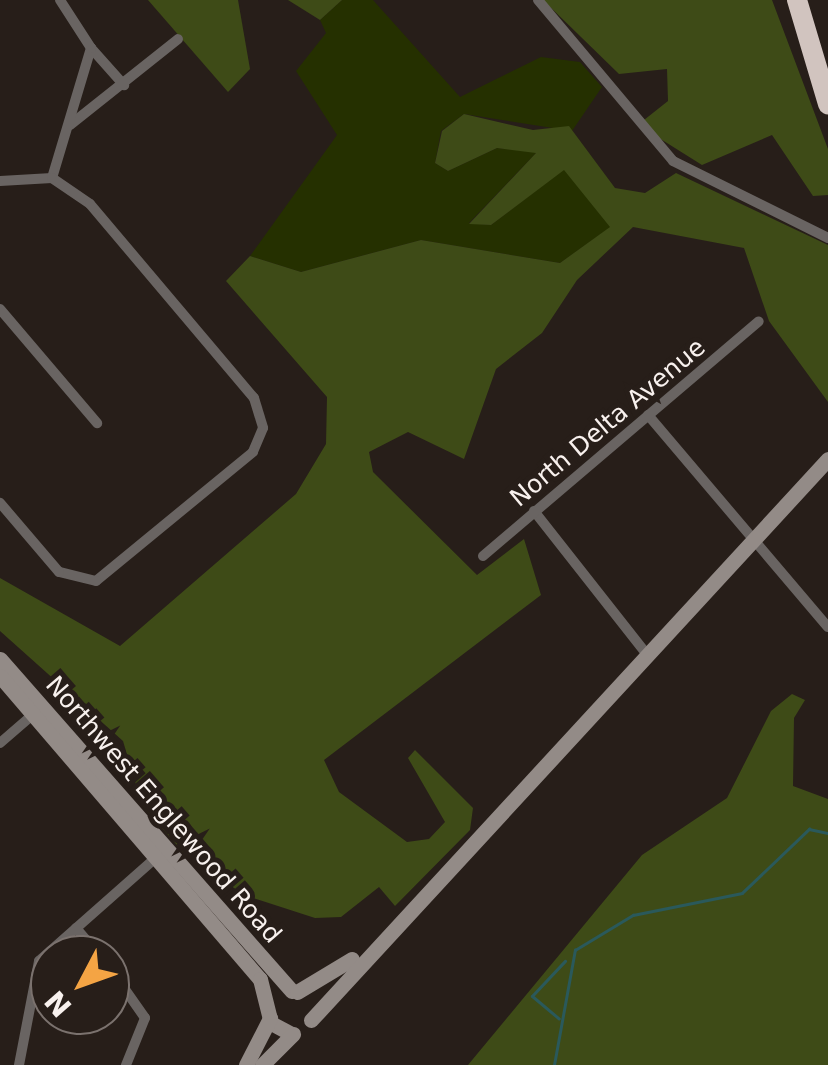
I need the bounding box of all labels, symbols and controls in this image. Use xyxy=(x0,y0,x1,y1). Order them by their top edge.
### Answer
street label: North Delta Avenue xyxy=(504,333,712,513)
street label: Northwest Englewood Road xyxy=(39,670,287,950)
north arrow xyxy=(30,935,130,1035)
text: N xyxy=(38,984,79,1023)

